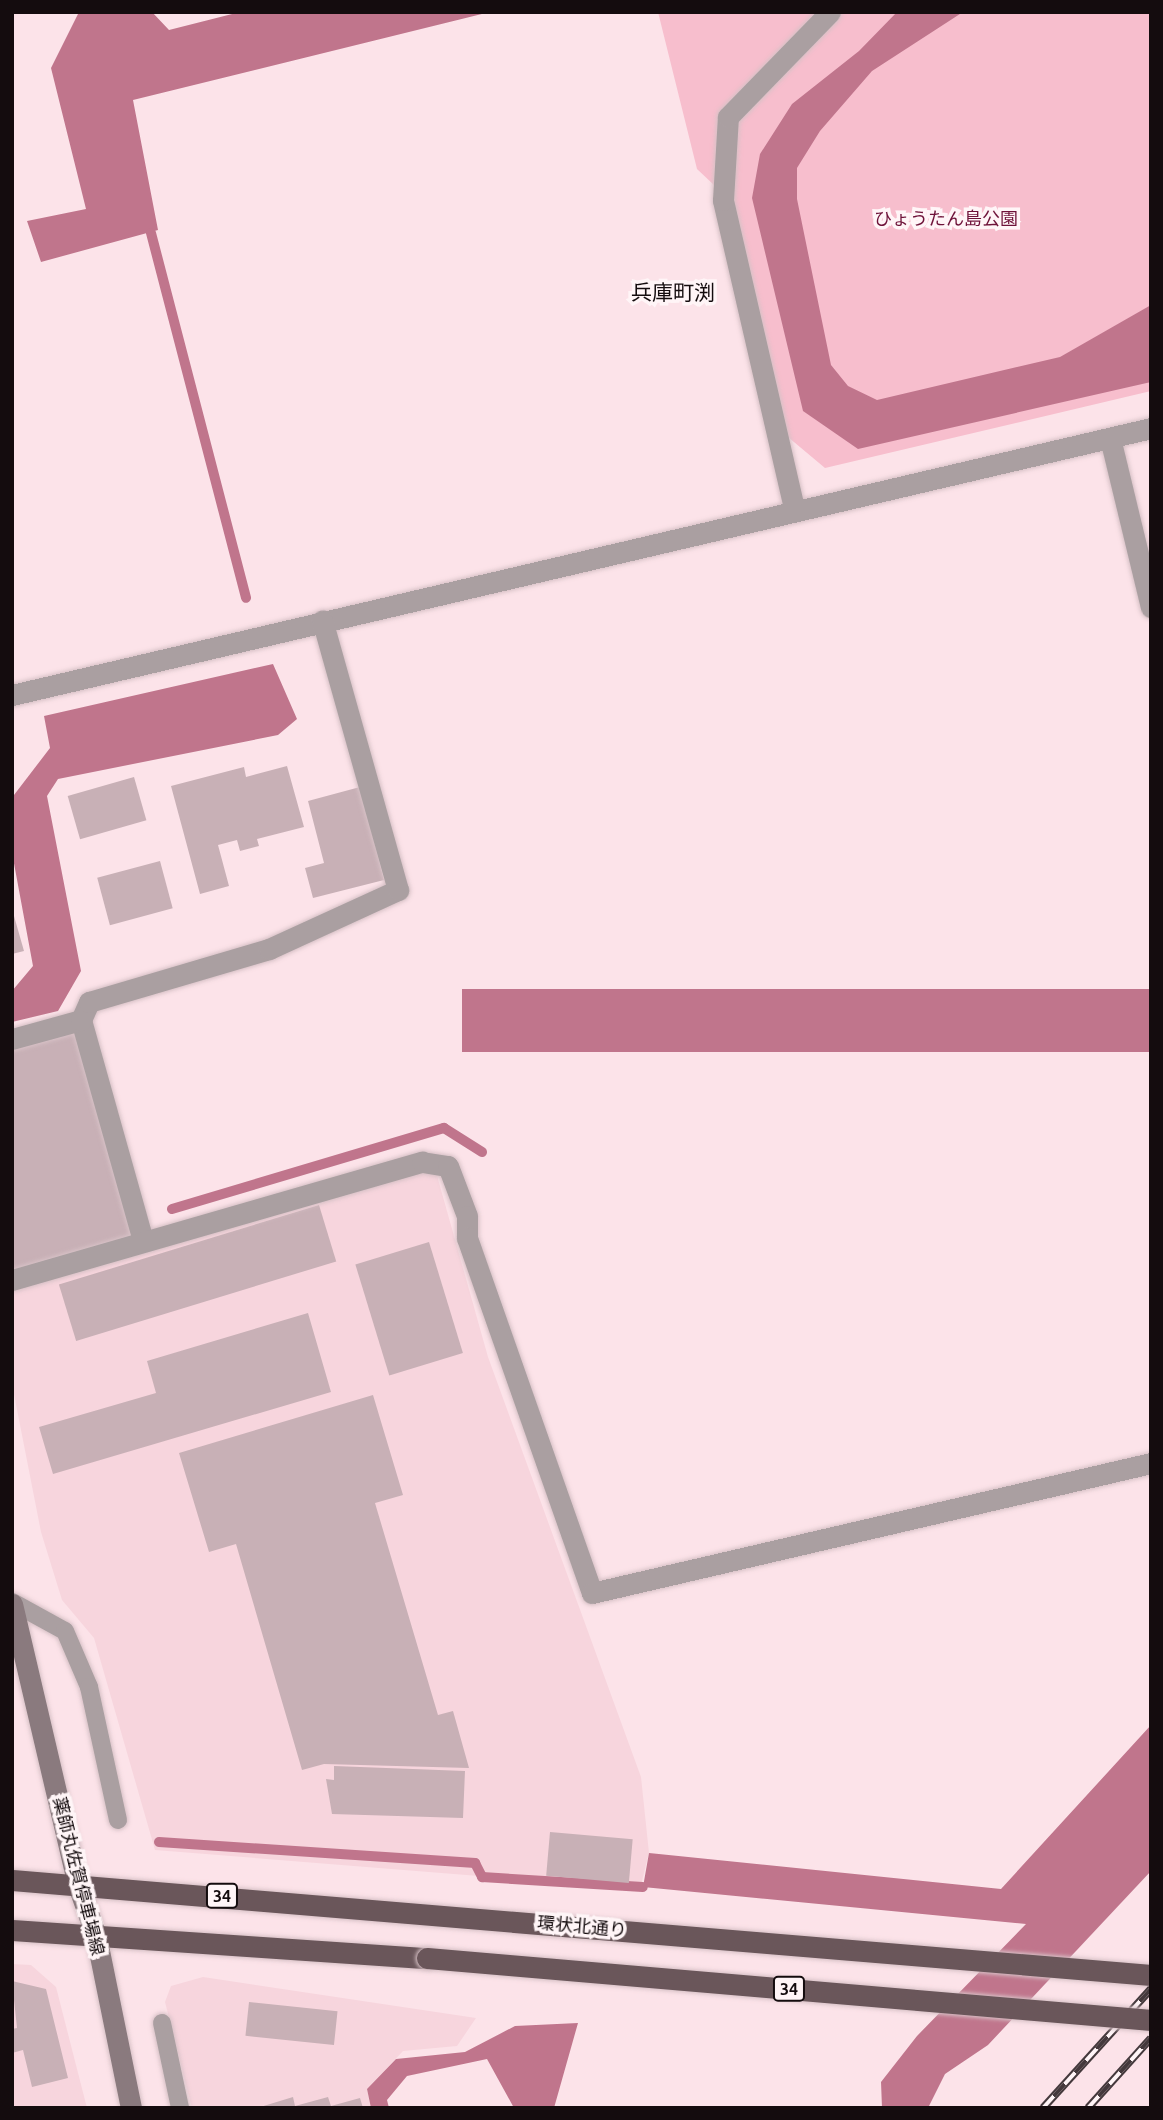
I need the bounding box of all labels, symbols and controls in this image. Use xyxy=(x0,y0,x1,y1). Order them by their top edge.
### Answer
park label: ひょうたん島公園 xyxy=(874,207,1018,229)
district label: 兵庫町渕 xyxy=(631,279,715,305)
street label: 薬師丸佐賀停車場線 xyxy=(49,1795,109,1957)
road number: 34 xyxy=(204,1884,240,1908)
street label: 環状北通り xyxy=(536,1911,628,1941)
road number: 34 xyxy=(772,1977,806,2002)

